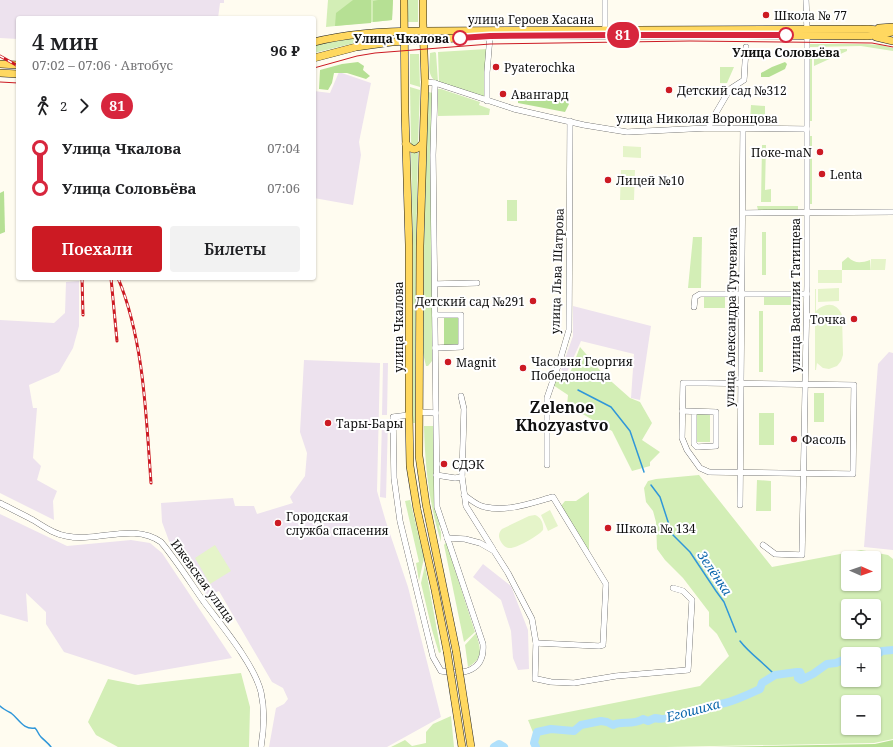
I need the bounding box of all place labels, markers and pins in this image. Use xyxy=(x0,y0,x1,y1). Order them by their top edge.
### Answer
place label: Школа № 77 xyxy=(774,7,847,24)
marker: Школа № 77 xyxy=(761,10,771,20)
marker: Улица Соловьёва xyxy=(778,27,794,43)
place label: Улица Чкалова xyxy=(354,30,449,47)
marker: Улица Чкалова xyxy=(452,30,468,46)
place label: Улица Соловьёва xyxy=(732,44,840,61)
place label: Pyaterochka xyxy=(504,59,576,76)
marker: Pyaterochka xyxy=(491,62,501,72)
place label: Детский сад №312 xyxy=(677,82,787,99)
marker: Детский сад №312 xyxy=(664,85,674,95)
place label: Авангард xyxy=(511,86,569,103)
marker: Авангард xyxy=(498,89,508,99)
place label: Поке-maN xyxy=(751,144,812,161)
marker: Поке-maN xyxy=(815,147,825,157)
place label: Lenta xyxy=(830,166,863,183)
marker: Lenta xyxy=(817,169,827,179)
place label: Лицей №10 xyxy=(616,172,684,189)
marker: Лицей №10 xyxy=(603,175,613,185)
place label: Детский сад №291 xyxy=(415,293,525,310)
marker: Детский сад №291 xyxy=(528,296,538,306)
place label: Точка xyxy=(810,311,846,328)
marker: Точка xyxy=(849,314,859,324)
place label: Часовня Георгия Победоносца xyxy=(531,353,633,384)
place label: Magnit xyxy=(456,354,496,371)
marker: Magnit xyxy=(443,357,453,367)
marker: Часовня Георгия Победоносца xyxy=(518,363,528,373)
place label: Тары-Бары xyxy=(336,415,404,432)
marker: Тары-Бары xyxy=(323,418,333,428)
place label: Фасоль xyxy=(802,431,846,448)
marker: Фасоль xyxy=(789,434,799,444)
place label: СДЭК xyxy=(452,456,485,473)
marker: СДЭК xyxy=(439,459,449,469)
place label: Городская служба спасения xyxy=(286,508,389,539)
marker: Городская служба спасения xyxy=(273,518,283,528)
place label: Школа № 134 xyxy=(616,520,696,537)
marker: Школа № 134 xyxy=(603,523,613,533)

